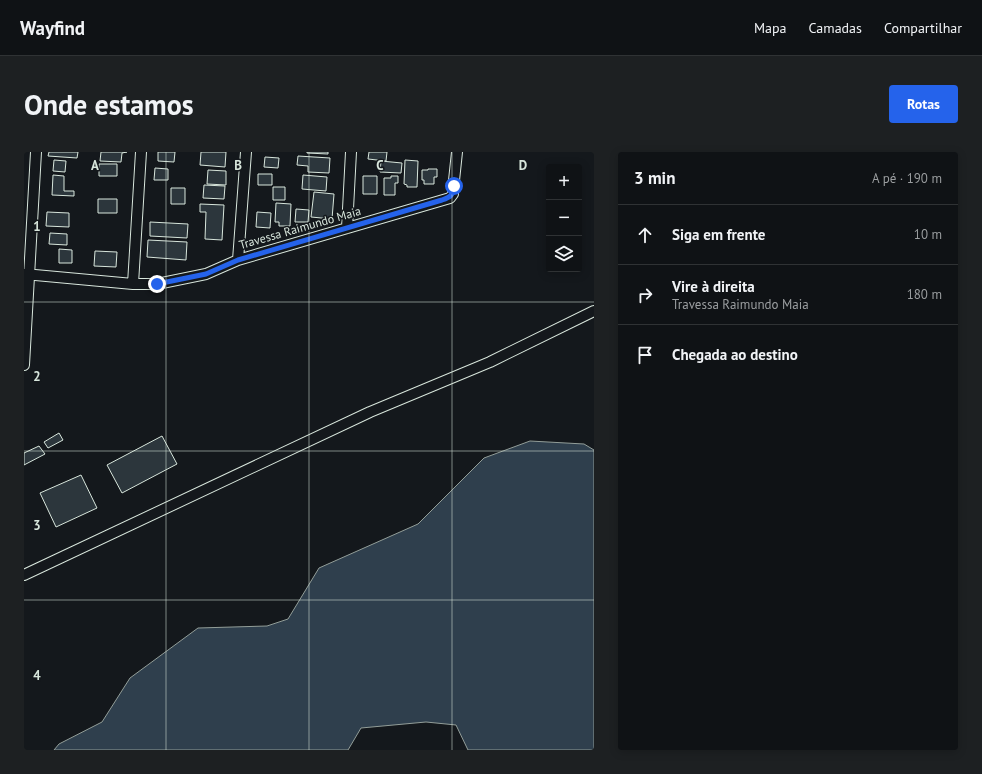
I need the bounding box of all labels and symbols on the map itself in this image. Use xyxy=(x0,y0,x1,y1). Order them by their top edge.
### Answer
text: A xyxy=(91,157,99,174)
text: B xyxy=(234,157,242,174)
text: C xyxy=(376,157,384,174)
text: D xyxy=(519,157,527,174)
route start xyxy=(445,177,463,195)
street label: Travessa Raimundo Maia xyxy=(237,203,363,252)
text: 1 xyxy=(33,218,41,235)
route end xyxy=(148,275,166,293)
text: 2 xyxy=(33,368,41,385)
text: 3 xyxy=(33,517,41,534)
text: 4 xyxy=(33,667,41,684)

